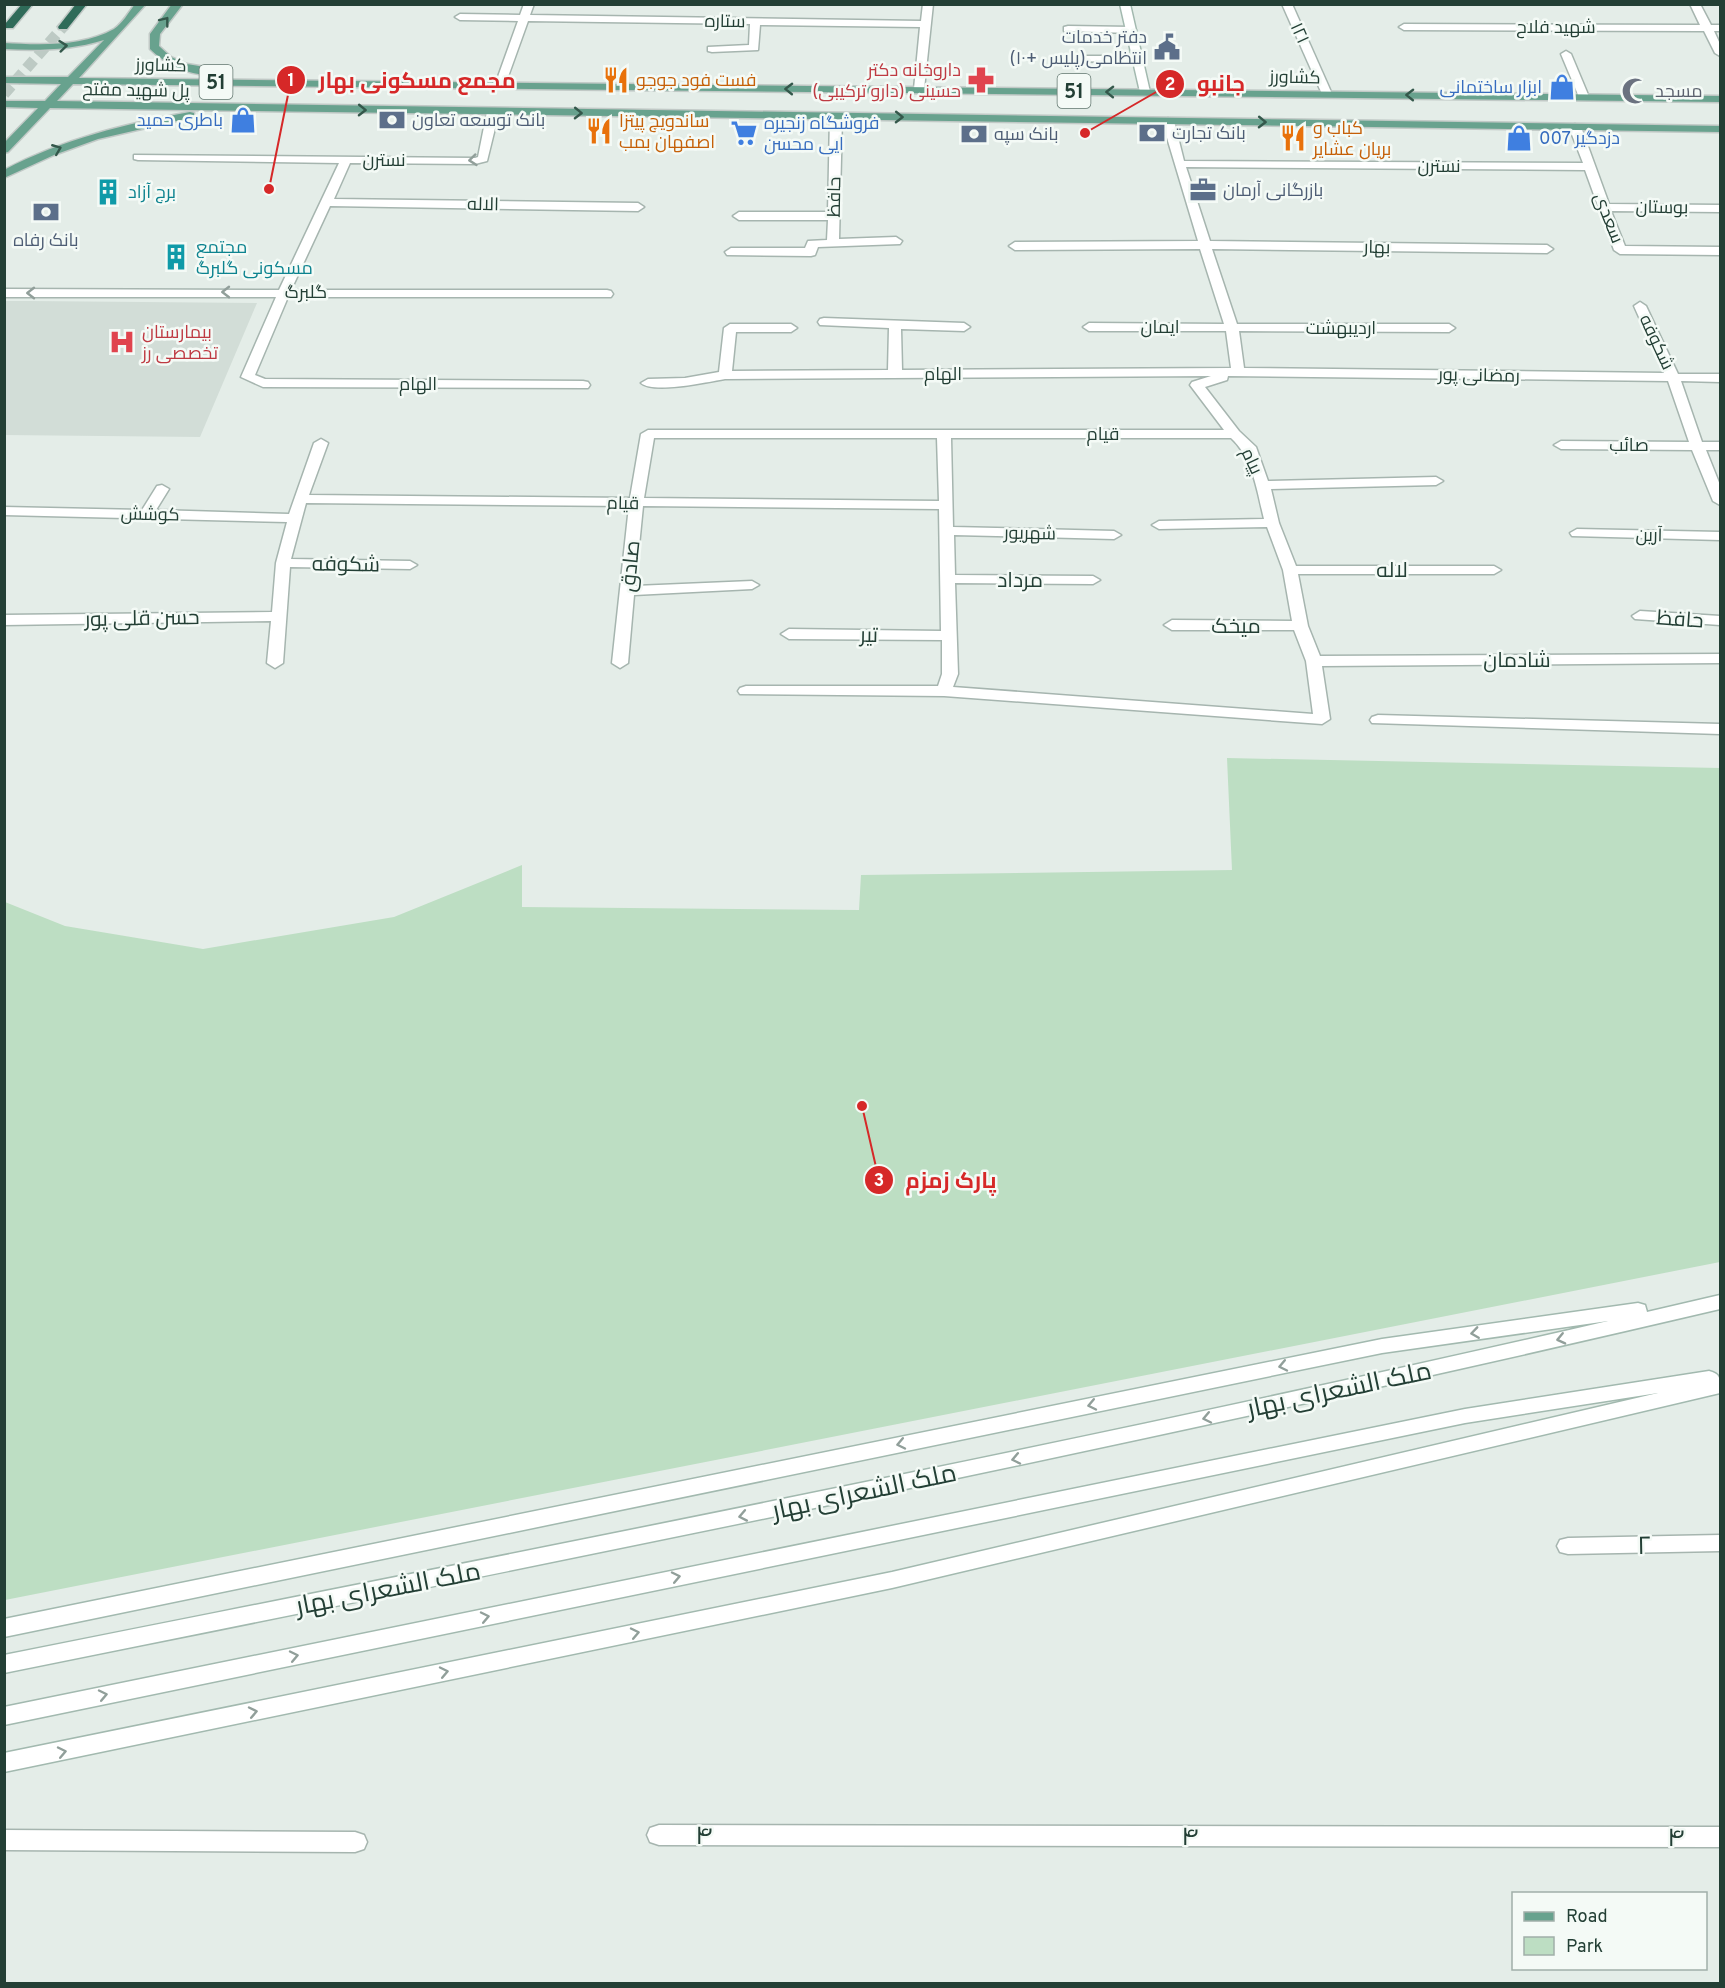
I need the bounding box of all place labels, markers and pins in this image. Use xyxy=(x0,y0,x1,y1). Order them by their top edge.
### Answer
place label: دفتر خدمات انتظامی(پلیس +۱۰) xyxy=(1009,27,1147,71)
public building icon: دفتر خدمات انتظامی(پلیس +۱۰) xyxy=(1152,32,1182,62)
callout: مجمع مسکونی بهار xyxy=(276,60,527,100)
place label: داروخانه دکتر حسینی (دارو ترکیبی) xyxy=(812,60,961,104)
callout: جانبو xyxy=(1155,64,1257,104)
restaurant icon: فست فود جوجو xyxy=(601,65,631,95)
pharmacy icon: داروخانه دکتر حسینی (دارو ترکیبی) xyxy=(966,65,996,95)
place label: فست فود جوجو xyxy=(636,70,756,93)
shop icon: ابزار ساختمانی xyxy=(1547,72,1577,102)
mosque icon: مسجد xyxy=(1620,76,1650,106)
place label: ابزار ساختمانی xyxy=(1439,77,1542,100)
place label: مسجد xyxy=(1655,81,1703,104)
shop icon: باطری حمید xyxy=(228,105,258,135)
bank icon: بانک توسعه تعاون xyxy=(377,105,407,135)
place label: باطری حمید xyxy=(137,110,223,133)
place label: بانک توسعه تعاون xyxy=(412,110,545,133)
place label: ساندویچ پیتزا اصفهان بمب xyxy=(619,111,715,155)
place label: فروشگاه زنجیره ایی محسن xyxy=(764,113,879,157)
restaurant icon: ساندویچ پیتزا اصفهان بمب xyxy=(584,116,614,146)
supermarket icon: فروشگاه زنجیره ایی محسن xyxy=(729,118,759,148)
bank icon: بانک تجارت xyxy=(1137,118,1167,148)
place label: کباب و بریان عشایر xyxy=(1312,118,1391,162)
bank icon: بانک سپه xyxy=(959,119,989,149)
place label: بانک تجارت xyxy=(1172,123,1246,146)
restaurant icon: کباب و بریان عشایر xyxy=(1278,123,1308,153)
shop icon: دزدگیر 007 xyxy=(1504,123,1534,153)
place label: بانک سپه xyxy=(994,124,1058,147)
place label: دزدگیر 007 xyxy=(1539,128,1620,151)
office icon: بازرگانی آرمان xyxy=(1188,175,1218,205)
building icon: برج آزاد xyxy=(93,177,123,207)
place label: بازرگانی آرمان xyxy=(1223,180,1323,203)
place label: برج آزاد xyxy=(128,182,176,205)
bank icon: بانک رفاه xyxy=(31,197,61,227)
place label: بانک رفاه xyxy=(13,230,79,253)
place label: مجتمع مسکونی گلبرگ xyxy=(196,237,313,281)
building icon: مجتمع مسکونی گلبرگ xyxy=(161,242,191,272)
place label: بیمارستان تخصصی رز xyxy=(141,322,218,366)
hospital icon: بیمارستان تخصصی رز xyxy=(107,327,137,357)
callout: پارک زمزم xyxy=(864,1160,1009,1200)

